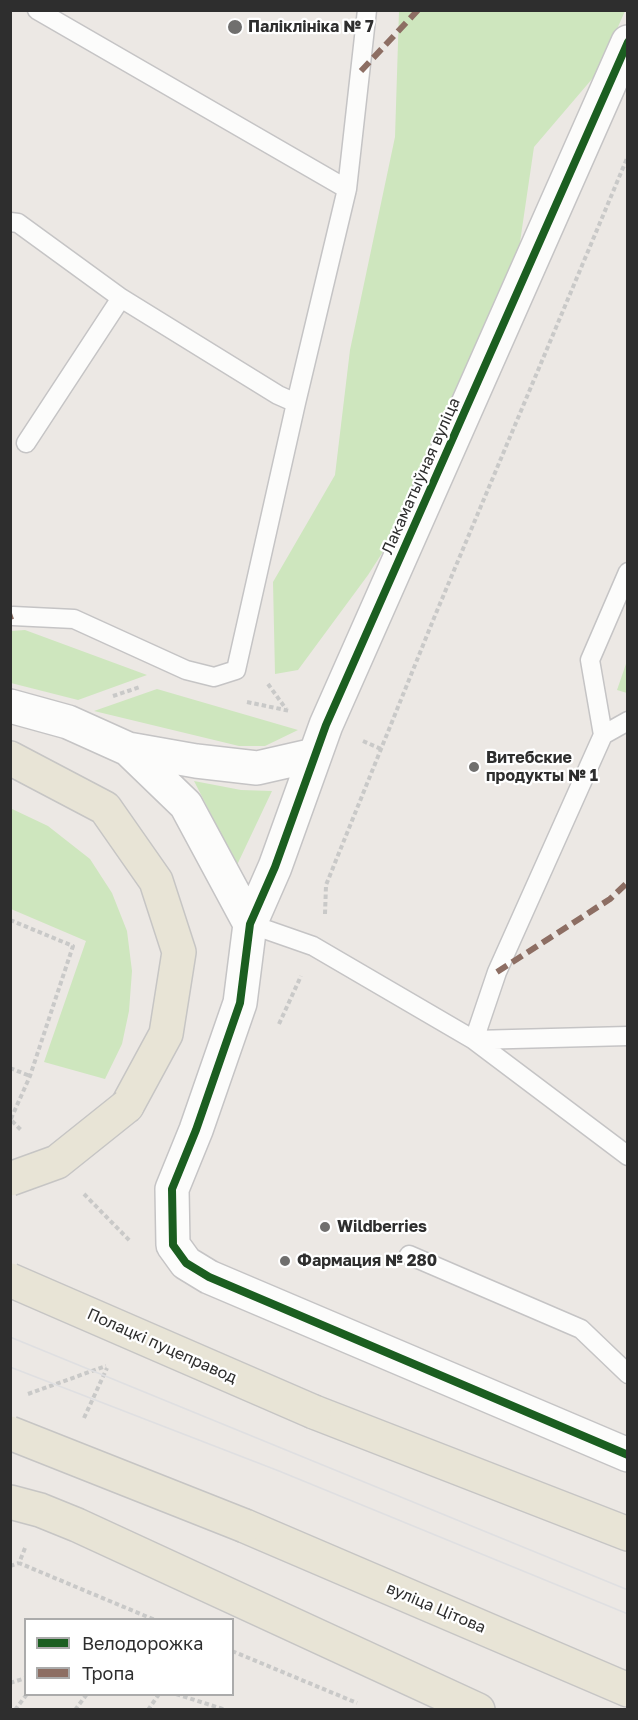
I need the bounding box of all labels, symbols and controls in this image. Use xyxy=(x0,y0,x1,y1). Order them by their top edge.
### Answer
place label: Паліклініка № 7 xyxy=(248,17,374,37)
marker: Паліклініка № 7 xyxy=(226,18,244,36)
street label: Лакаматыўная вуліца xyxy=(378,395,464,557)
place label: Витебские продукты № 1 xyxy=(486,748,598,786)
marker: Витебские продукты № 1 xyxy=(467,760,481,774)
place label: Wildberries xyxy=(337,1217,427,1237)
marker: Wildberries xyxy=(318,1220,332,1234)
place label: Фармация № 280 xyxy=(297,1251,437,1271)
marker: Фармация № 280 xyxy=(278,1254,292,1268)
street label: Полацкі пуцеправод xyxy=(84,1304,240,1388)
street label: вуліца Цітова xyxy=(383,1578,489,1638)
legend xyxy=(24,1618,234,1696)
text: Велодорожка xyxy=(82,1632,203,1654)
text: Тропа xyxy=(82,1662,134,1684)

